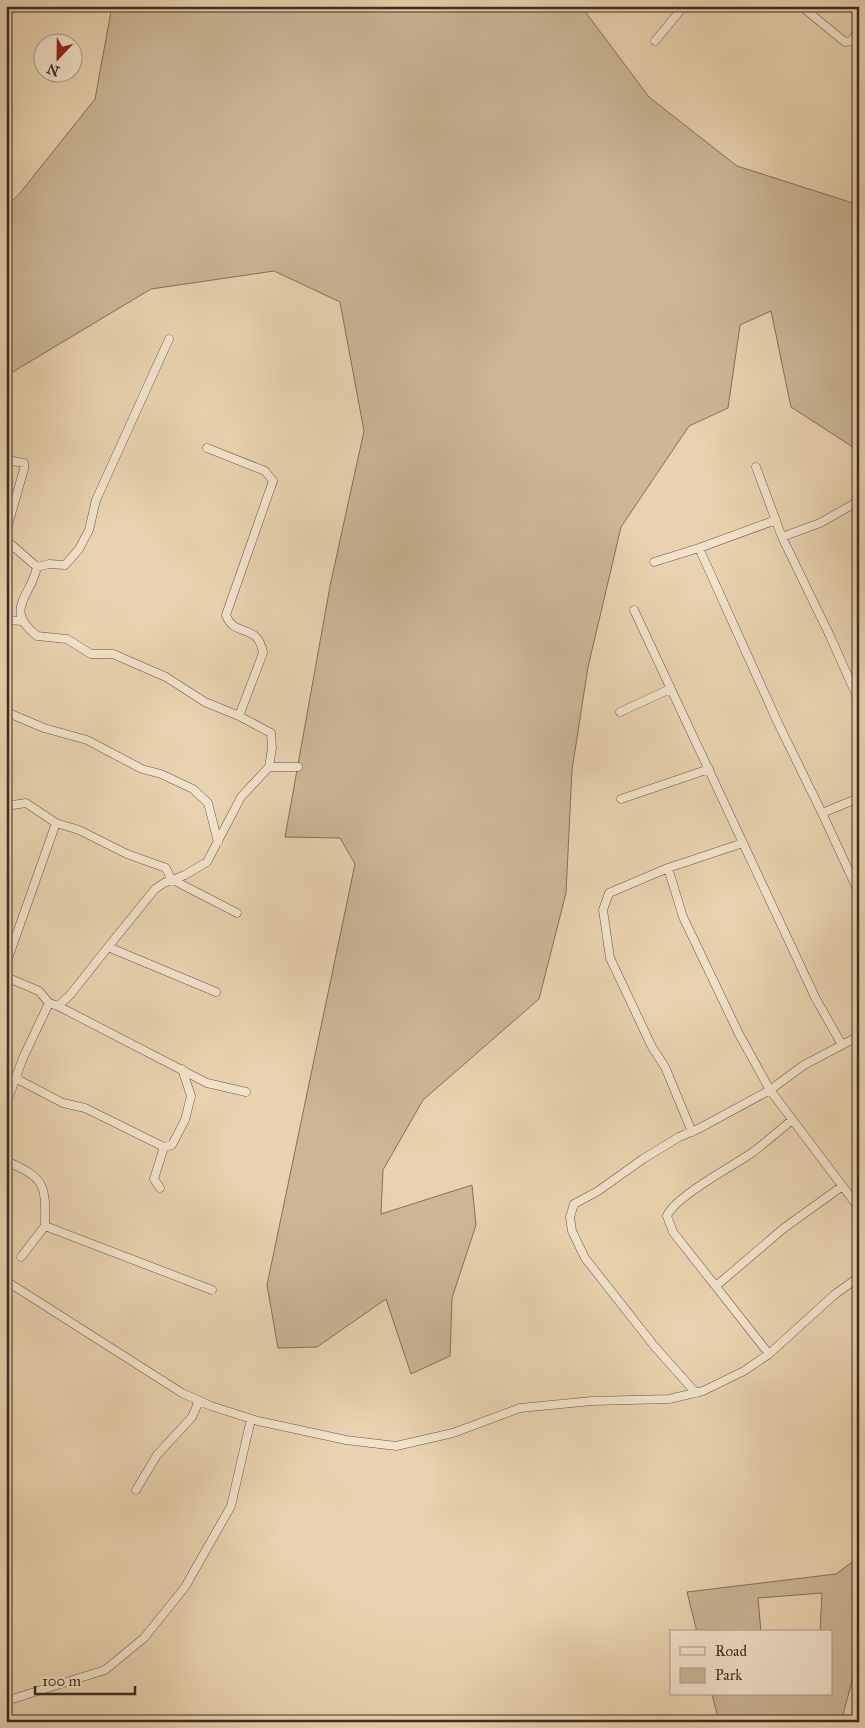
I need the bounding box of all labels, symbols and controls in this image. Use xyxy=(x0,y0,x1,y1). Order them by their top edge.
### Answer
north arrow xyxy=(32,32,82,82)
text: N xyxy=(45,59,62,80)
legend xyxy=(670,1630,832,1696)
text: Road xyxy=(715,1642,747,1660)
scale bar xyxy=(35,1663,135,1695)
text: Park xyxy=(715,1666,742,1684)
text: 100 m xyxy=(42,1672,82,1690)

